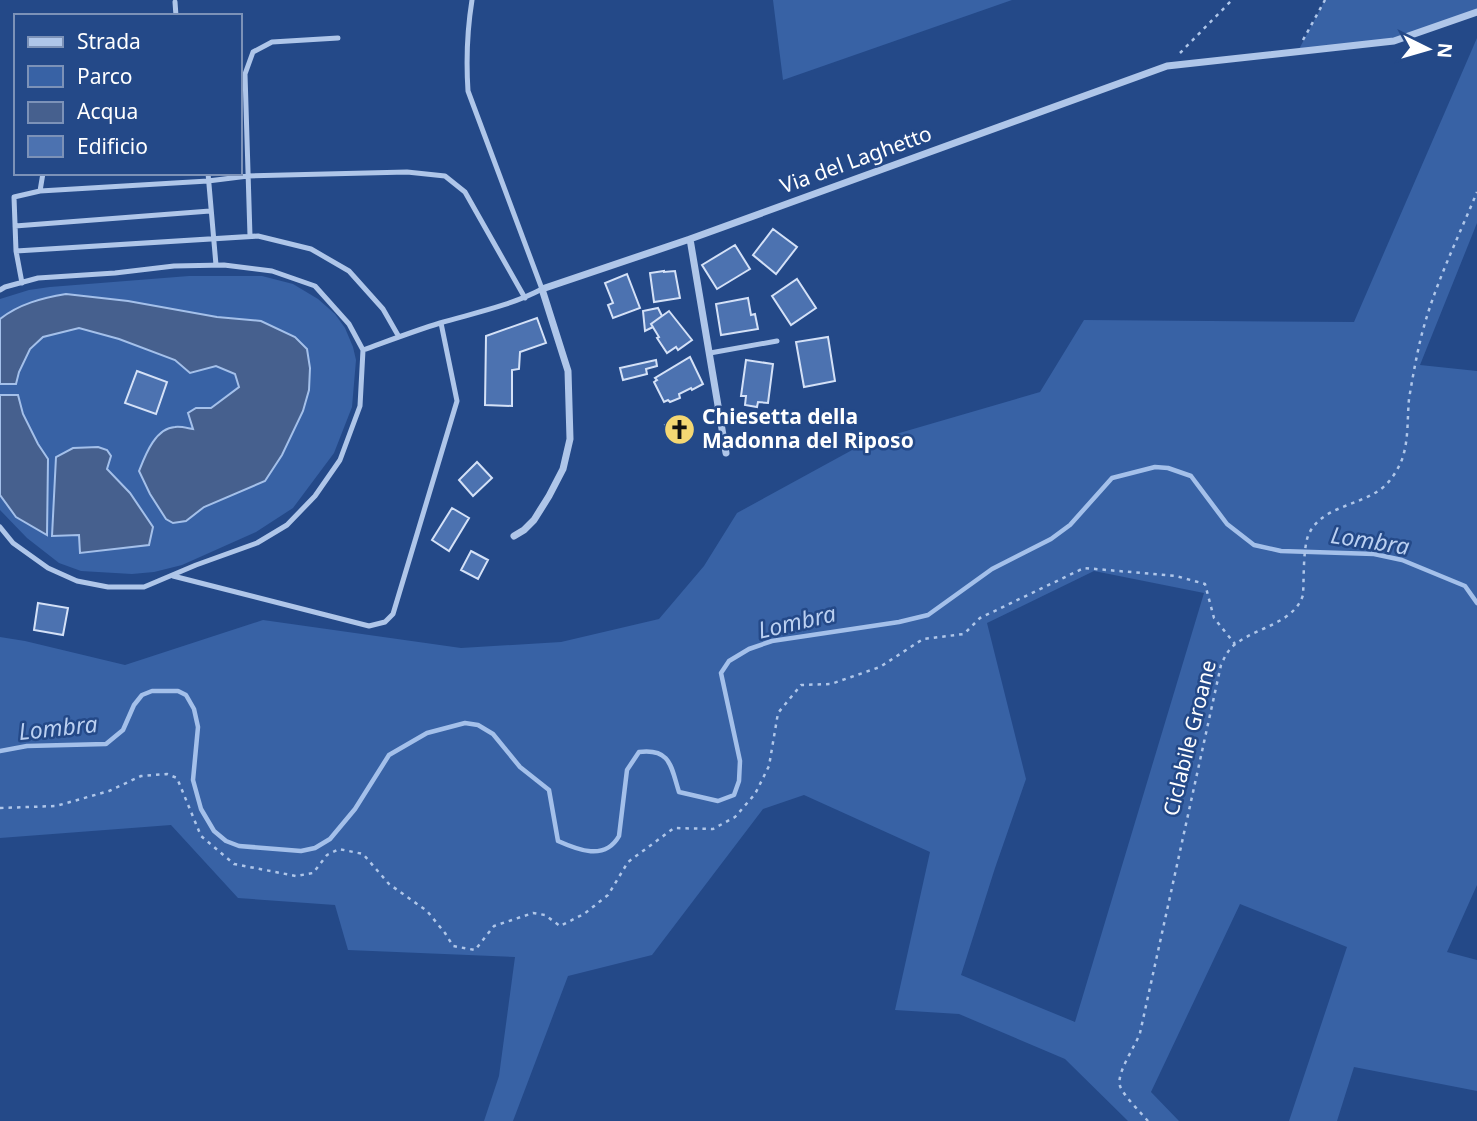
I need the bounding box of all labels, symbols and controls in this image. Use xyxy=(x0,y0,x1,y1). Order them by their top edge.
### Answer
legend xyxy=(14,14,242,175)
north arrow xyxy=(1393,14,1463,84)
text: Strada xyxy=(77,27,141,55)
text: N xyxy=(1431,42,1459,59)
text: Parco xyxy=(77,62,133,90)
text: Acqua xyxy=(77,97,138,125)
street label: Via del Laghetto xyxy=(776,119,935,199)
text: Edificio xyxy=(77,132,148,160)
place label: Chiesetta della Madonna del Riposo xyxy=(702,402,914,454)
church icon: Chiesetta della Madonna del Riposo xyxy=(662,412,696,446)
water label: Lombra xyxy=(1329,518,1412,562)
water label: Lombra xyxy=(755,597,839,646)
street label: Ciclabile Groane xyxy=(1156,657,1222,819)
water label: Lombra xyxy=(17,707,99,747)

